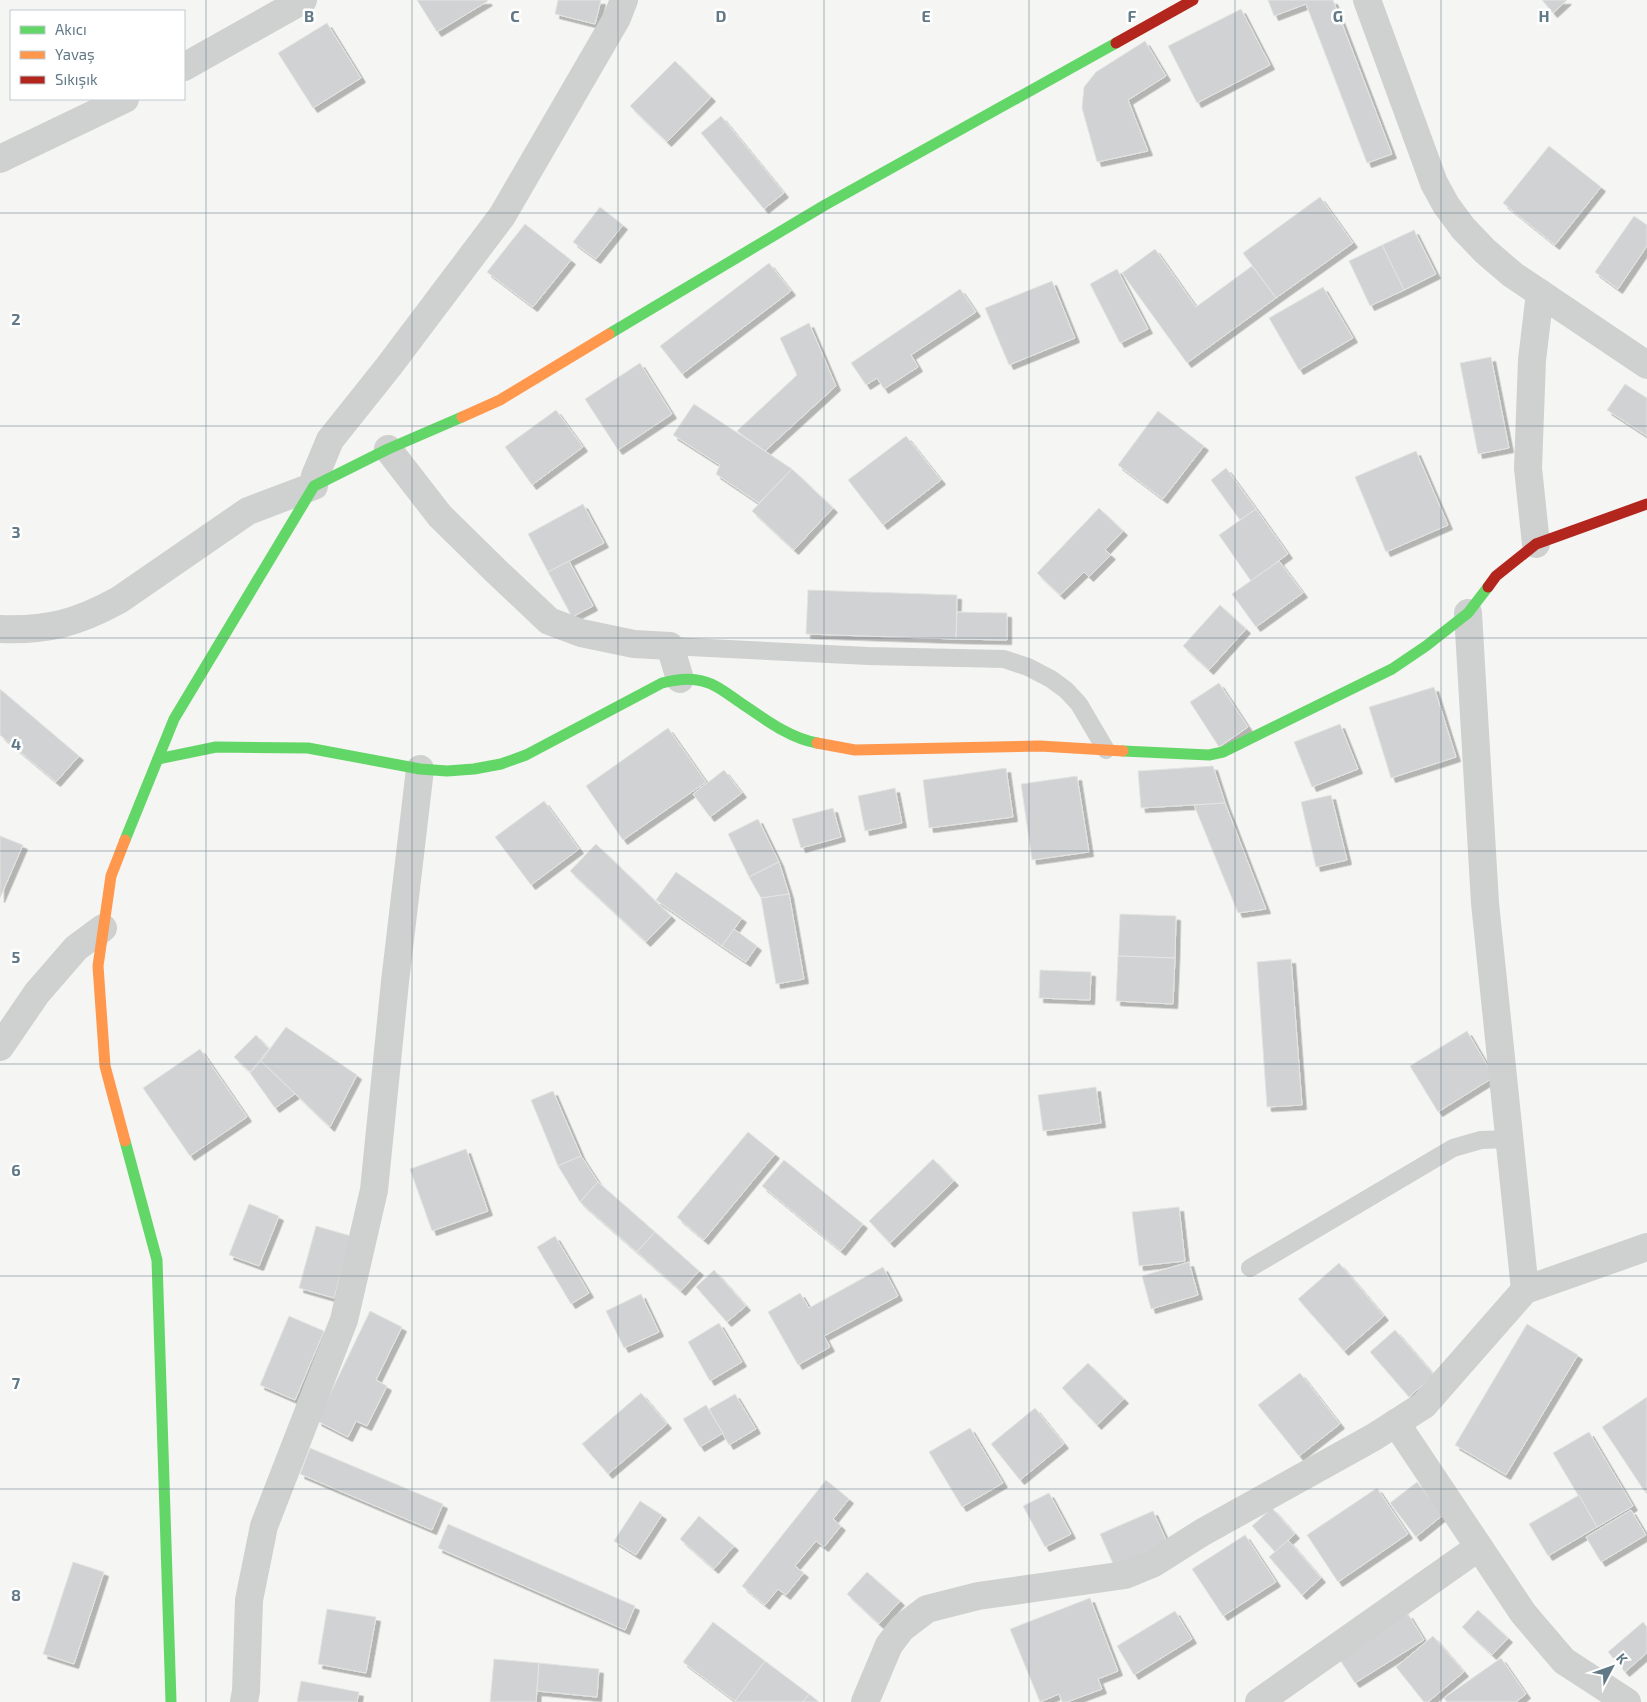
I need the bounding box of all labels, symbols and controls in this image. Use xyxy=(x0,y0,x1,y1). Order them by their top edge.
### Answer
text: B xyxy=(304,6,314,25)
text: C xyxy=(510,6,520,25)
text: D xyxy=(716,6,727,25)
text: E xyxy=(921,6,931,25)
text: F xyxy=(1128,6,1137,25)
text: G xyxy=(1333,6,1343,25)
text: H xyxy=(1538,6,1550,25)
legend xyxy=(10,10,185,100)
text: Akıcı xyxy=(55,20,87,38)
text: Yavaş xyxy=(55,45,95,64)
text: Sıkışık xyxy=(55,70,98,89)
text: 2 xyxy=(11,309,21,328)
text: 3 xyxy=(11,522,21,541)
text: 4 xyxy=(11,734,21,753)
text: 5 xyxy=(12,947,21,966)
text: 6 xyxy=(11,1160,21,1179)
text: 7 xyxy=(12,1373,21,1392)
text: 8 xyxy=(11,1585,21,1604)
north arrow xyxy=(1587,1642,1637,1692)
text: K xyxy=(1613,1649,1632,1667)

